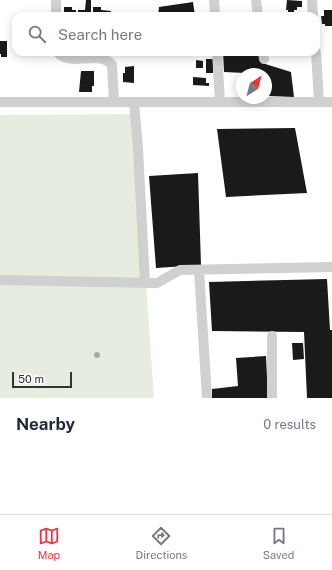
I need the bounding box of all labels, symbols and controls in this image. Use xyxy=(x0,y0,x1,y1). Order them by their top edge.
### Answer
search box xyxy=(12,12,320,56)
icon: search xyxy=(26,23,48,45)
text: Search here xyxy=(58,26,142,43)
north arrow xyxy=(236,68,272,104)
scale bar xyxy=(12,370,72,389)
text: 50 m xyxy=(18,373,44,385)
text: Nearby xyxy=(16,414,75,434)
text: 0 results xyxy=(263,417,316,432)
tab: Map xyxy=(38,525,60,561)
tab: Directions xyxy=(136,525,187,561)
tab: Saved xyxy=(263,525,294,561)

